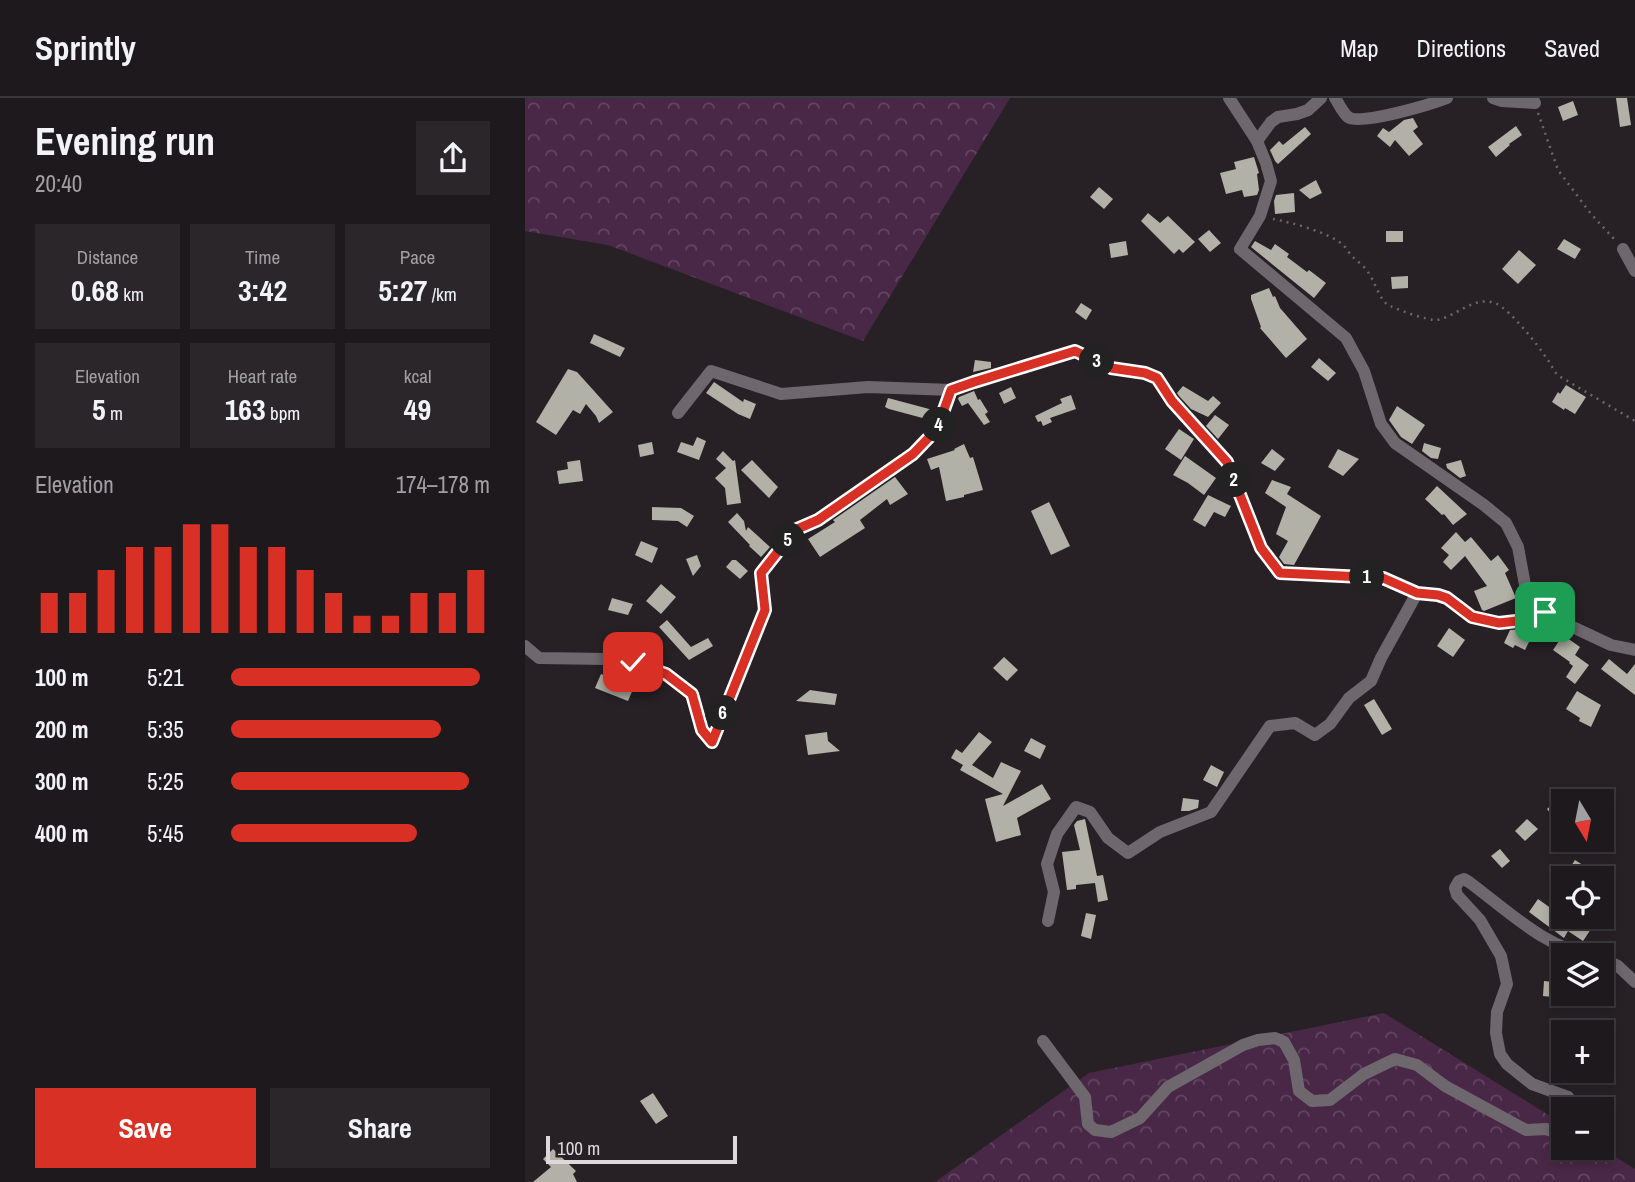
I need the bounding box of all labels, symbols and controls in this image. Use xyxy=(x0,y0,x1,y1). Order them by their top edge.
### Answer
text: Sprintly xyxy=(35,26,136,70)
text: Map xyxy=(1340,32,1378,64)
text: Directions xyxy=(1416,32,1506,64)
text: Saved xyxy=(1544,32,1600,64)
text: Evening run xyxy=(35,116,215,167)
button: share xyxy=(416,121,490,195)
text: 20:40 xyxy=(35,168,82,199)
text: Distance xyxy=(77,244,138,270)
text: Time xyxy=(245,244,280,270)
text: Pace xyxy=(400,244,435,270)
text: 0.68 xyxy=(71,270,119,310)
text: 3:42 xyxy=(238,270,287,310)
text: 5:27 xyxy=(378,270,427,310)
text: km xyxy=(119,281,144,307)
text: /km xyxy=(427,281,457,307)
pin: 3 xyxy=(1079,344,1115,378)
text: 3 xyxy=(1092,347,1101,373)
text: Elevation xyxy=(75,363,140,389)
text: Heart rate xyxy=(228,363,297,389)
text: kcal xyxy=(404,363,431,389)
text: 5 xyxy=(92,389,106,429)
text: 163 xyxy=(225,389,266,429)
text: 49 xyxy=(404,389,431,429)
text: m xyxy=(106,400,123,426)
text: bpm xyxy=(266,400,300,426)
pin: 4 xyxy=(921,408,957,442)
text: 4 xyxy=(934,411,943,437)
pin: 2 xyxy=(1217,462,1251,498)
text: 2 xyxy=(1229,466,1238,492)
text: Elevation xyxy=(35,469,114,500)
text: 174–178 m xyxy=(396,469,490,500)
pin: 5 xyxy=(771,522,805,558)
text: 5 xyxy=(783,526,792,552)
pin: 1 xyxy=(1349,560,1385,594)
text: 1 xyxy=(1362,563,1371,589)
pin xyxy=(1515,582,1575,642)
icon: arrive xyxy=(1526,593,1564,631)
pin xyxy=(603,632,663,692)
icon: check xyxy=(614,643,652,681)
text: 100 m xyxy=(35,662,88,693)
text: 5:21 xyxy=(147,662,184,693)
pin: 6 xyxy=(705,696,741,730)
text: 6 xyxy=(718,699,727,725)
text: 200 m xyxy=(35,714,88,745)
text: 5:35 xyxy=(147,714,184,745)
text: 300 m xyxy=(35,766,88,797)
text: 5:25 xyxy=(147,766,184,797)
north arrow xyxy=(1551,789,1613,852)
map controls xyxy=(1551,789,1614,1160)
text: 400 m xyxy=(35,818,88,849)
text: 5:45 xyxy=(147,818,184,849)
button: locate xyxy=(1551,866,1614,929)
button: layers xyxy=(1551,943,1614,1006)
button: + xyxy=(1551,1020,1614,1083)
button: Save xyxy=(35,1088,256,1168)
button: Share xyxy=(270,1088,490,1168)
button: − xyxy=(1551,1097,1614,1160)
scale bar xyxy=(546,1133,737,1165)
text: 100 m xyxy=(557,1135,600,1161)

